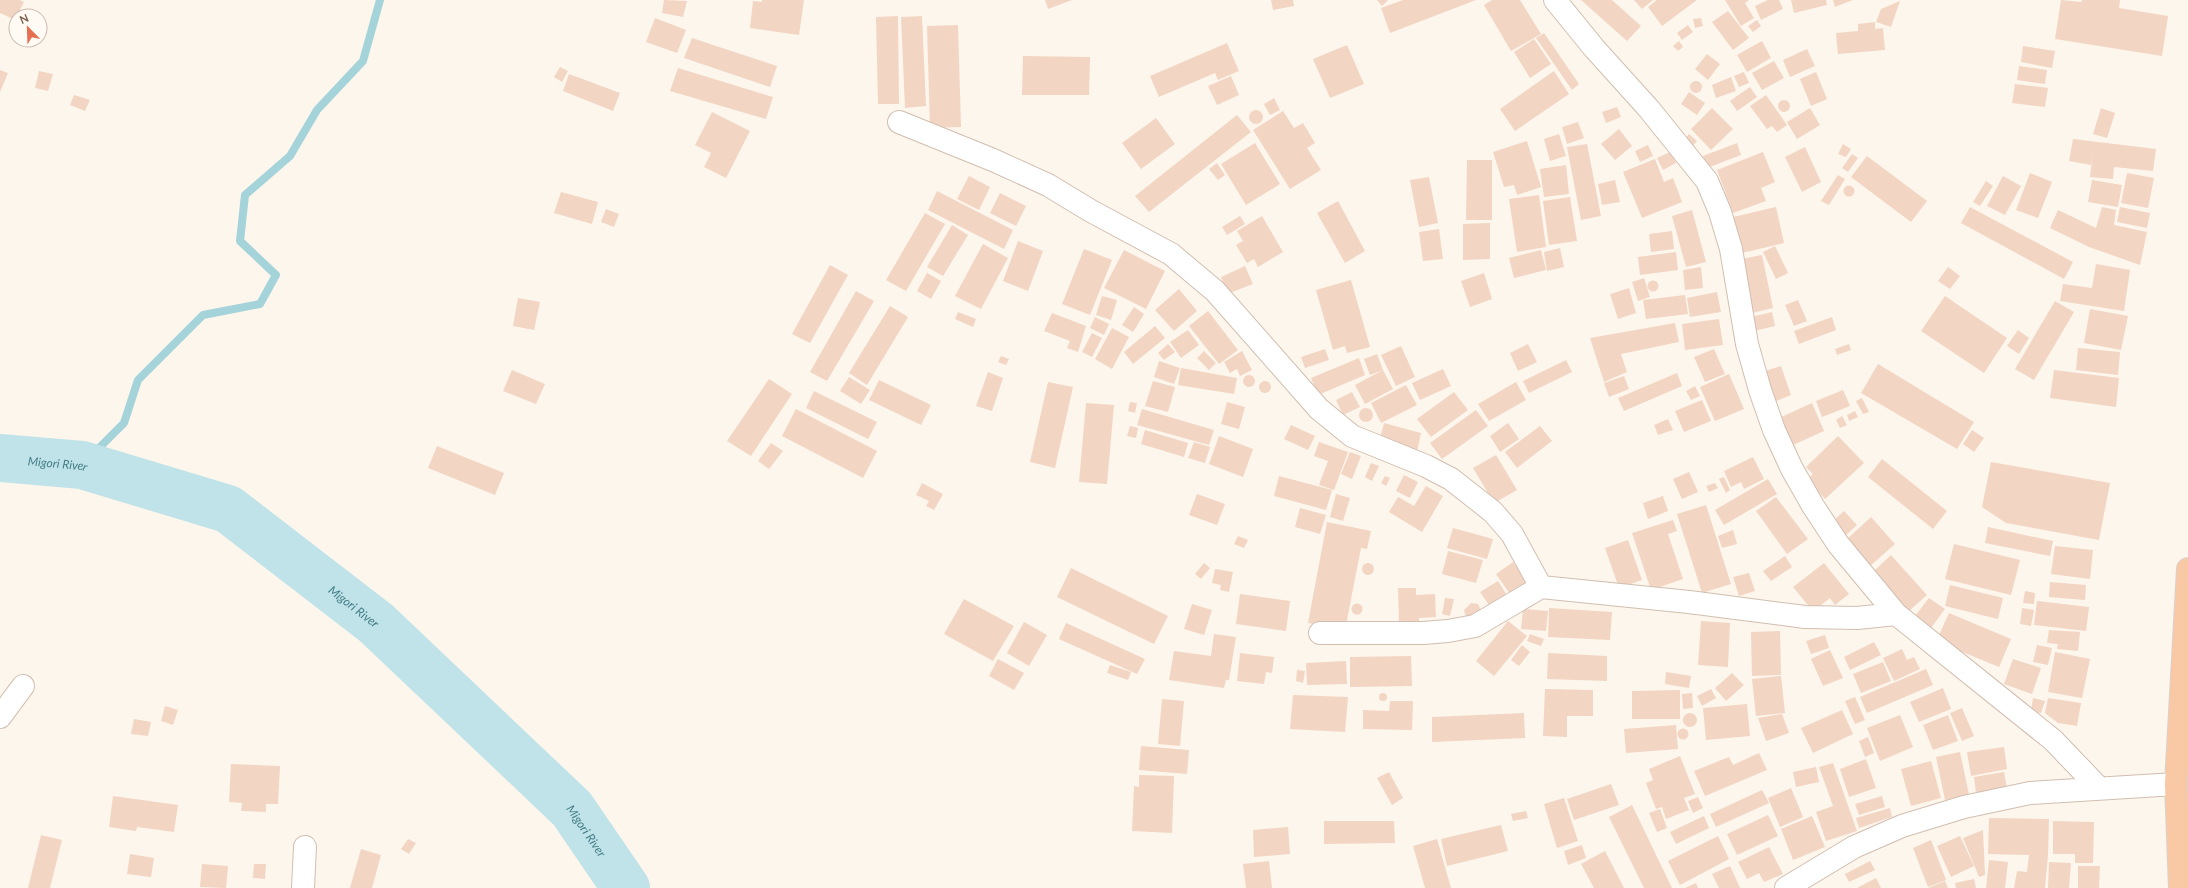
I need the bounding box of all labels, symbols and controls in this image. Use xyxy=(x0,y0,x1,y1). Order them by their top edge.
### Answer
north arrow xyxy=(8,8,48,48)
text: N xyxy=(17,11,30,26)
water label: Migori River xyxy=(27,453,90,474)
water label: Migori River xyxy=(326,582,383,631)
water label: Migori River xyxy=(564,802,610,860)

